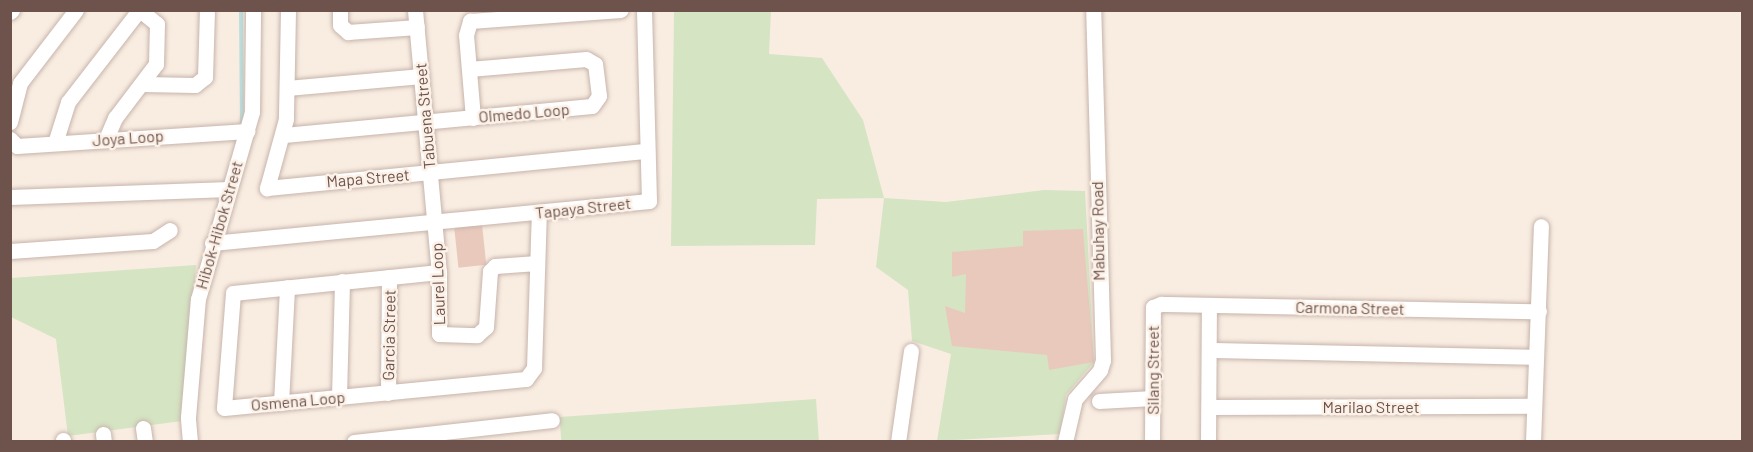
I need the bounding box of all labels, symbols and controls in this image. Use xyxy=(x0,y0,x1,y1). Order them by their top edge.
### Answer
street label: Tabuena Street xyxy=(411,62,439,170)
street label: Olmedo Loop xyxy=(478,99,570,127)
street label: Joya Loop xyxy=(92,126,164,150)
street label: Hibok-Hibok Street xyxy=(191,159,247,291)
street label: Mapa Street xyxy=(326,165,410,191)
street label: Mabuhay Road xyxy=(1088,181,1108,281)
street label: Tapaya Street xyxy=(534,193,632,223)
street label: Laurel Loop xyxy=(427,243,449,325)
street label: Garcia Street xyxy=(379,289,399,381)
street label: Carmona Street xyxy=(1295,297,1405,319)
street label: Silang Street xyxy=(1143,325,1163,415)
street label: Osmena Loop xyxy=(250,387,346,415)
street label: Marilao Street xyxy=(1323,397,1419,417)

